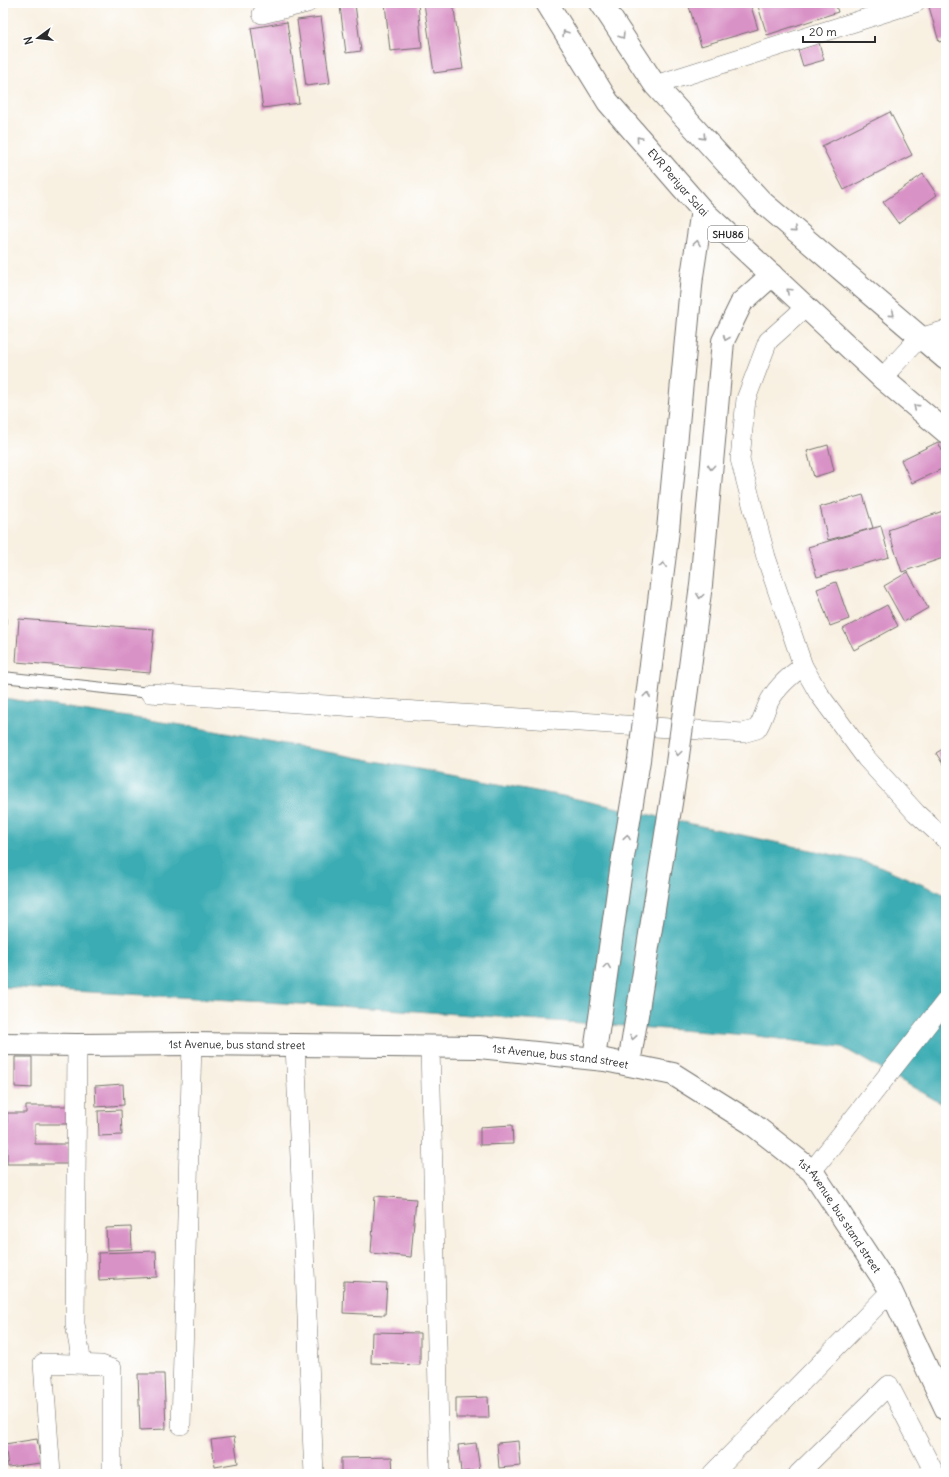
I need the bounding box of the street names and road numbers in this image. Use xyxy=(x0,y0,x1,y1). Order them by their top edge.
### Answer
street label: EVR Periyar Salai xyxy=(645,146,711,219)
road number: SHU86 xyxy=(708,226,748,242)
street label: 1st Avenue, bus stand street xyxy=(169,1037,306,1052)
street label: 1st Avenue, bus stand street xyxy=(492,1041,630,1072)
street label: 1st Avenue, bus stand street xyxy=(795,1155,884,1276)

